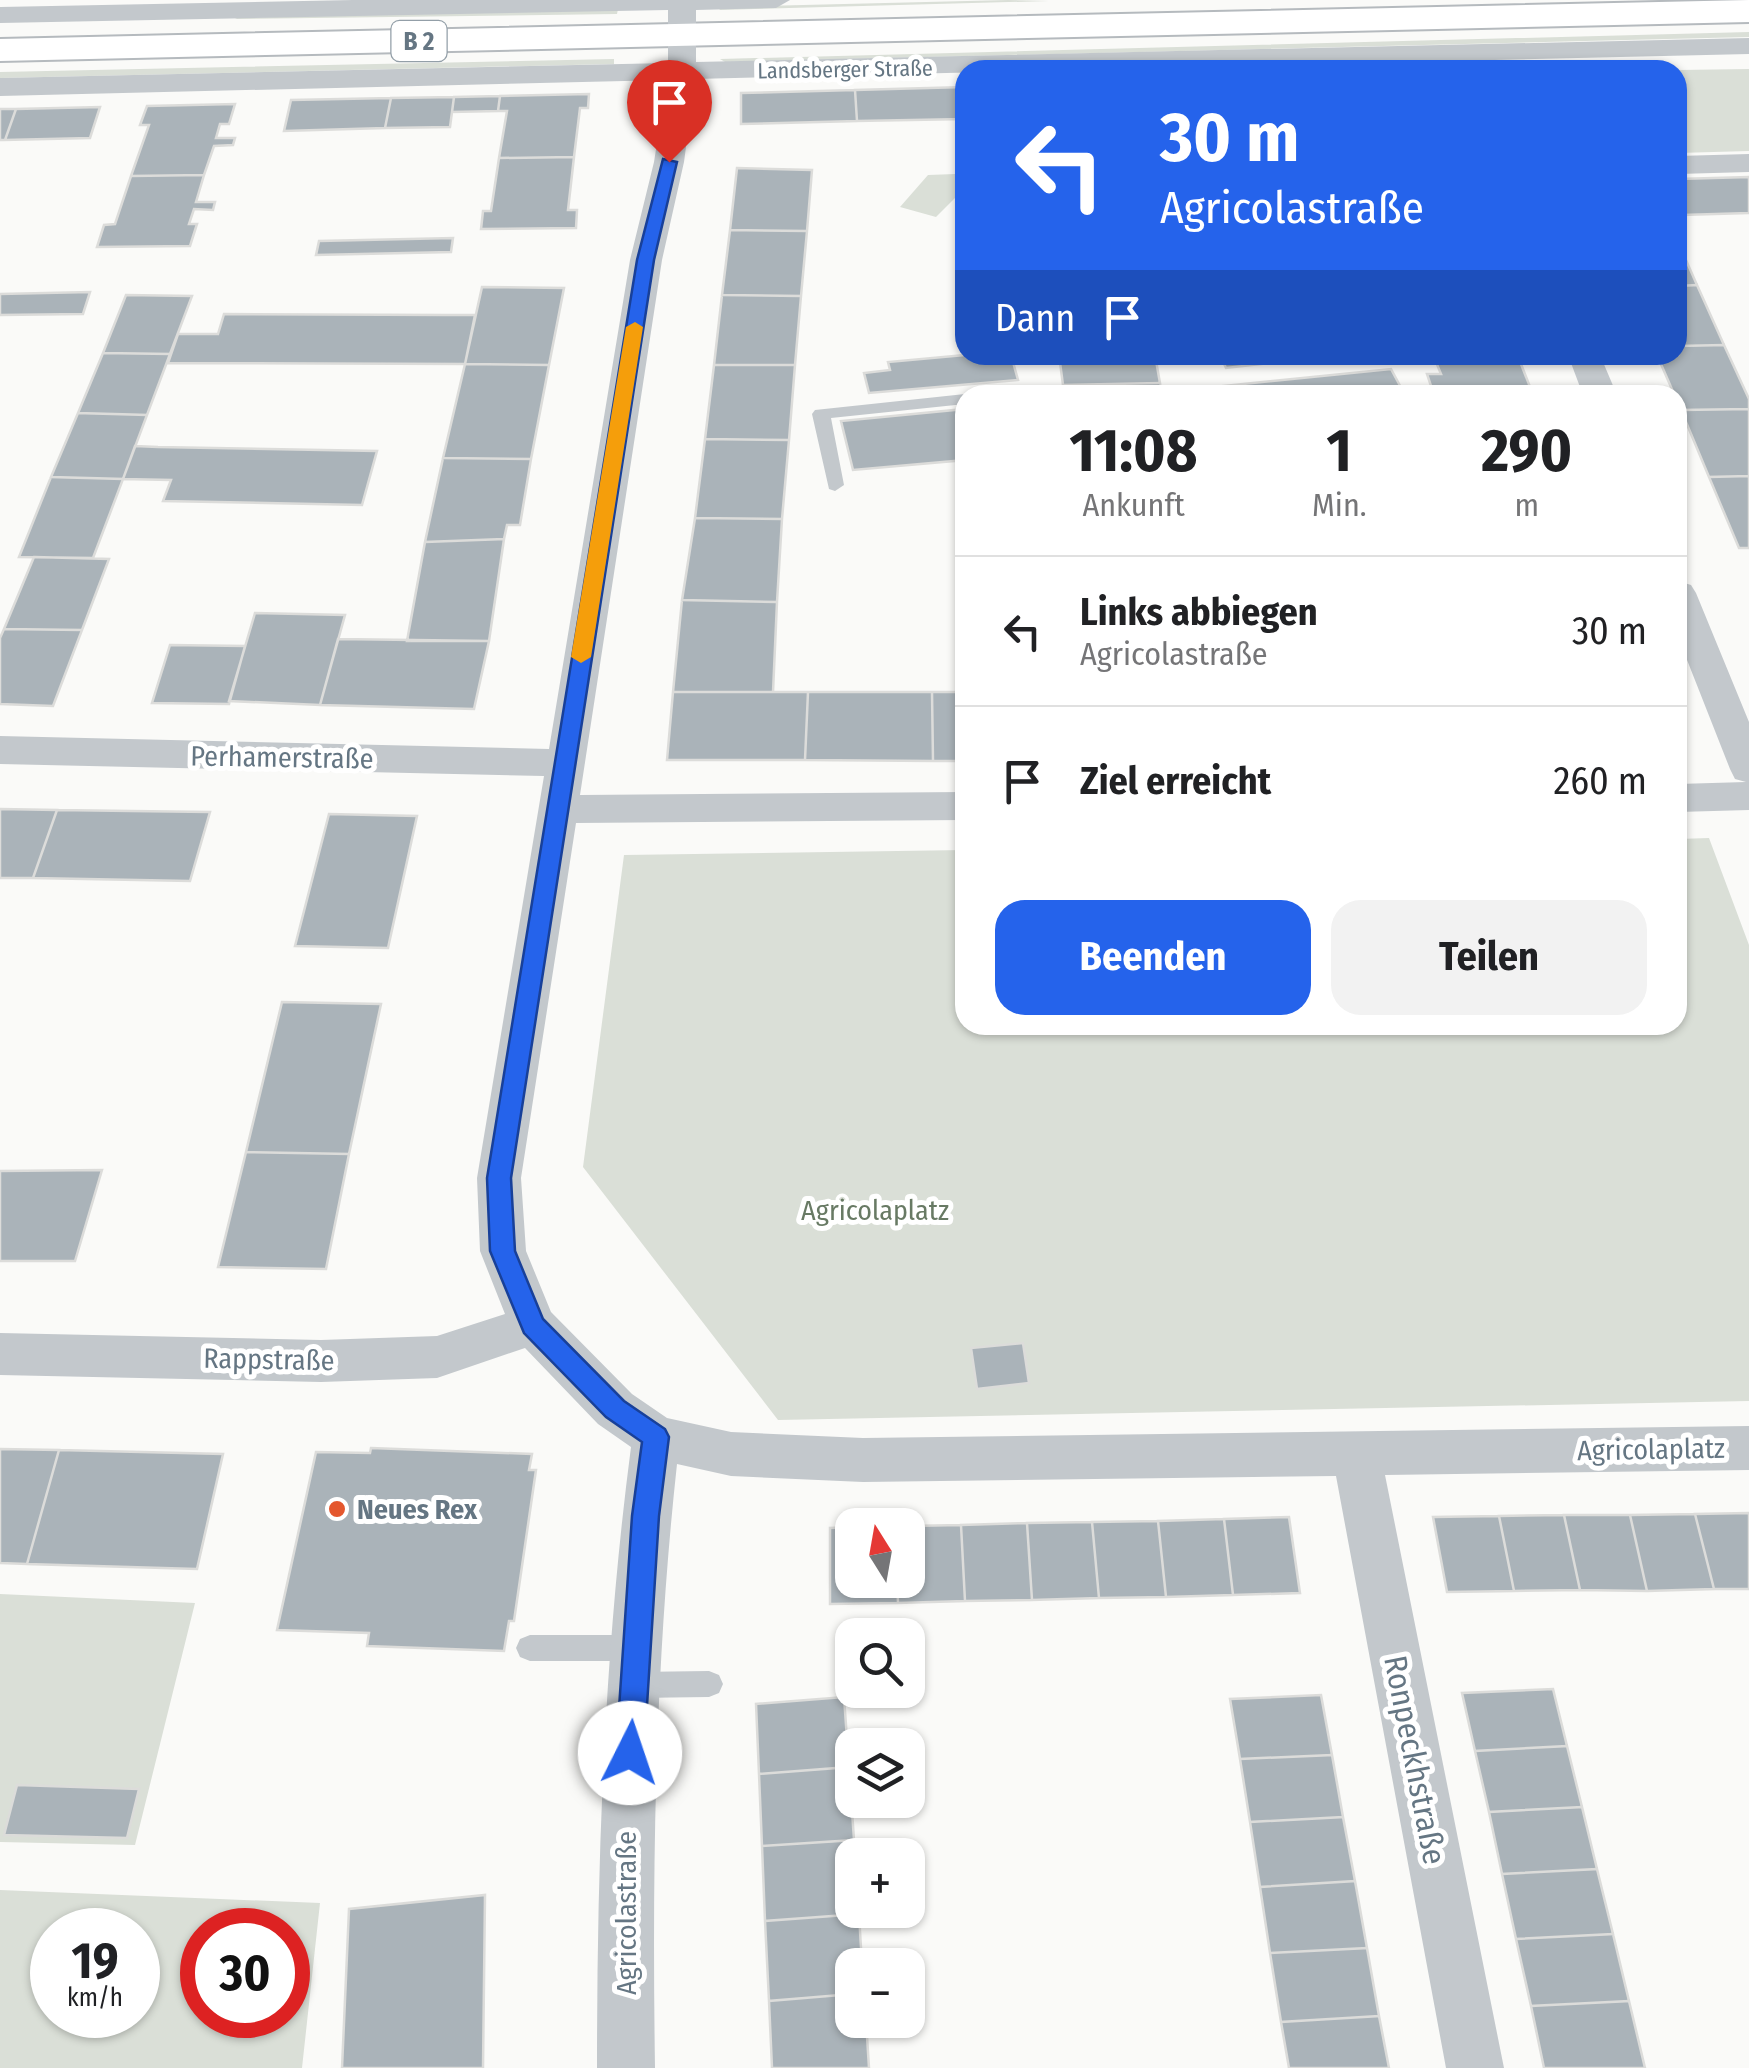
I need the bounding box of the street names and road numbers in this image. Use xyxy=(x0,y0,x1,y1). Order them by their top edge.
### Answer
road number: B 2 xyxy=(392,21,446,61)
street label: Landsberger Straße xyxy=(757,54,933,85)
street label: Perhamerstraße xyxy=(190,739,374,776)
street label: Rappstraße xyxy=(203,1342,335,1377)
street label: Agricolaplatz xyxy=(1577,1432,1725,1467)
street label: Ronpeckhstraße xyxy=(1376,1652,1454,1868)
street label: Agricolastraße xyxy=(610,1831,643,1995)

